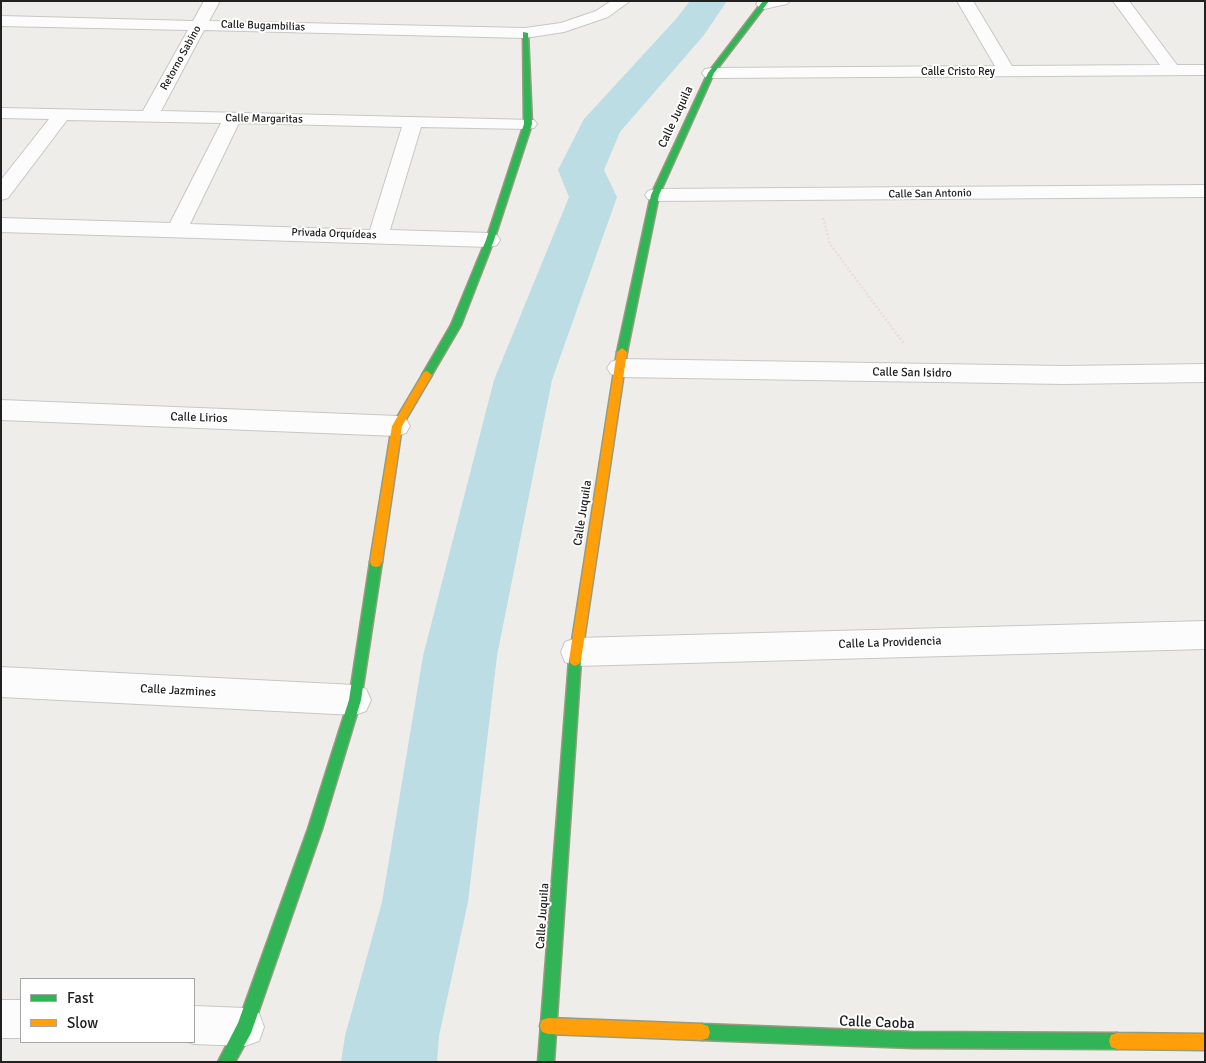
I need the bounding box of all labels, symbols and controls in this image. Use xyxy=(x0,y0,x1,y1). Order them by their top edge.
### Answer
street label: Calle Bugambilias xyxy=(221,18,305,34)
street label: Retorno Sabino xyxy=(158,23,204,93)
street label: Calle Cristo Rey xyxy=(921,65,995,79)
street label: Calle Juquila xyxy=(655,84,697,150)
street label: Calle Margaritas xyxy=(225,112,303,126)
street label: Calle San Antonio xyxy=(888,187,972,201)
street label: Privada Orquídeas xyxy=(291,226,377,242)
street label: Calle San Isidro xyxy=(872,365,952,381)
street label: Calle Lirios xyxy=(170,410,228,426)
street label: Calle Juquila xyxy=(571,479,595,547)
street label: Calle La Providencia xyxy=(838,634,942,652)
street label: Calle Jazmines xyxy=(140,682,216,700)
street label: Calle Juquila xyxy=(534,882,552,950)
legend xyxy=(20,978,195,1043)
text: Fast xyxy=(67,989,94,1007)
street label: Calle Caoba xyxy=(839,1013,915,1033)
text: Slow xyxy=(67,1014,98,1032)

